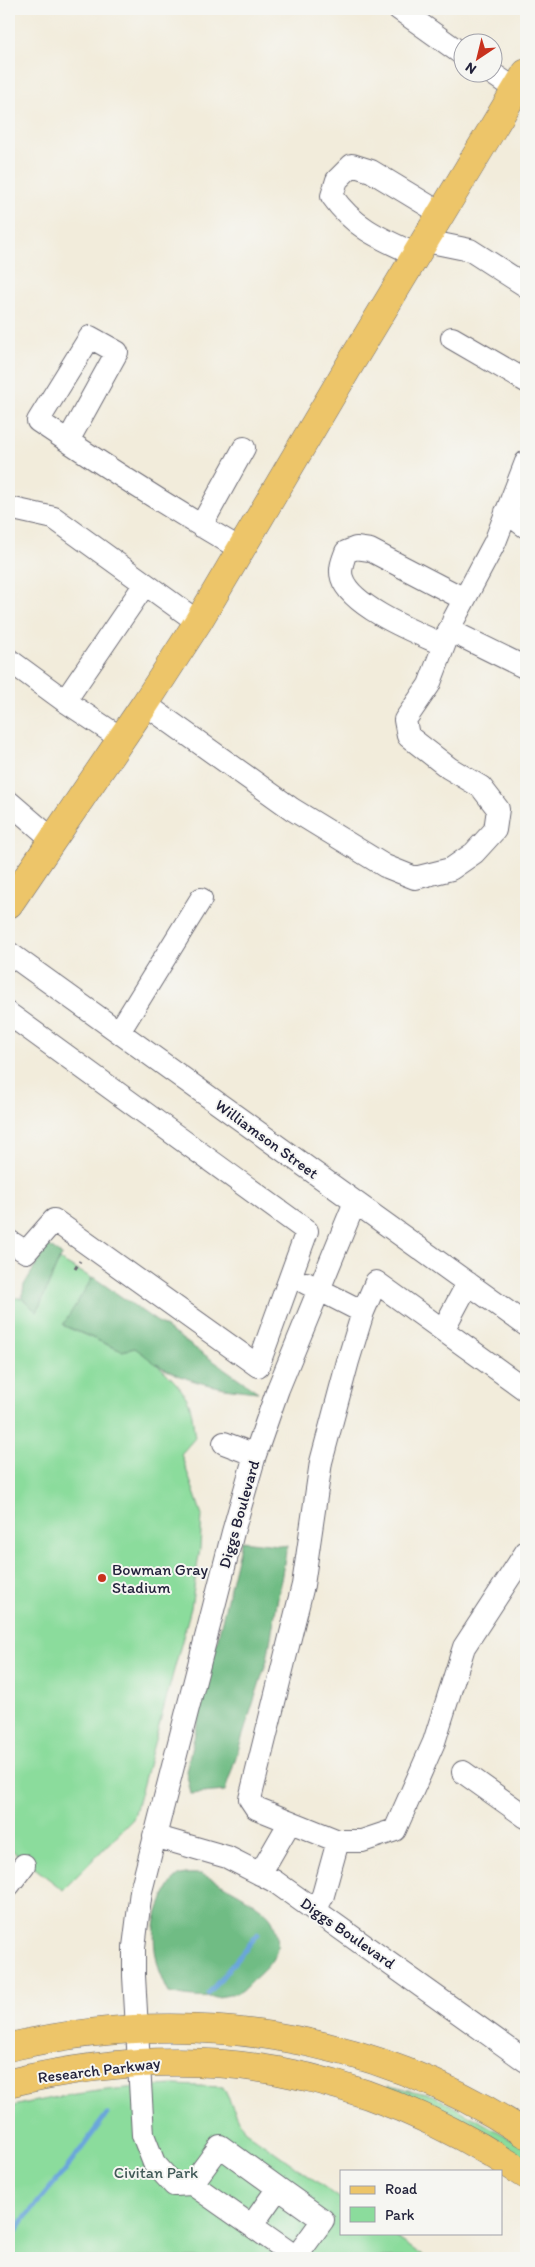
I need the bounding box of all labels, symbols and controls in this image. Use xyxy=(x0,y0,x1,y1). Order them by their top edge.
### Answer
north arrow xyxy=(452,32,502,82)
text: N xyxy=(462,59,480,78)
street label: Williamson Street xyxy=(212,1095,322,1183)
street label: Diggs Boulevard xyxy=(214,1458,264,1570)
place label: Bowman Gray Stadium xyxy=(112,1560,209,1597)
marker: Bowman Gray Stadium xyxy=(96,1572,108,1584)
street label: Diggs Boulevard xyxy=(297,1893,399,1973)
street label: Research Parkway xyxy=(37,2053,162,2087)
park label: Civitan Park xyxy=(114,2163,198,2182)
legend xyxy=(340,2170,502,2234)
text: Road xyxy=(385,2180,418,2198)
text: Park xyxy=(385,2206,415,2224)

